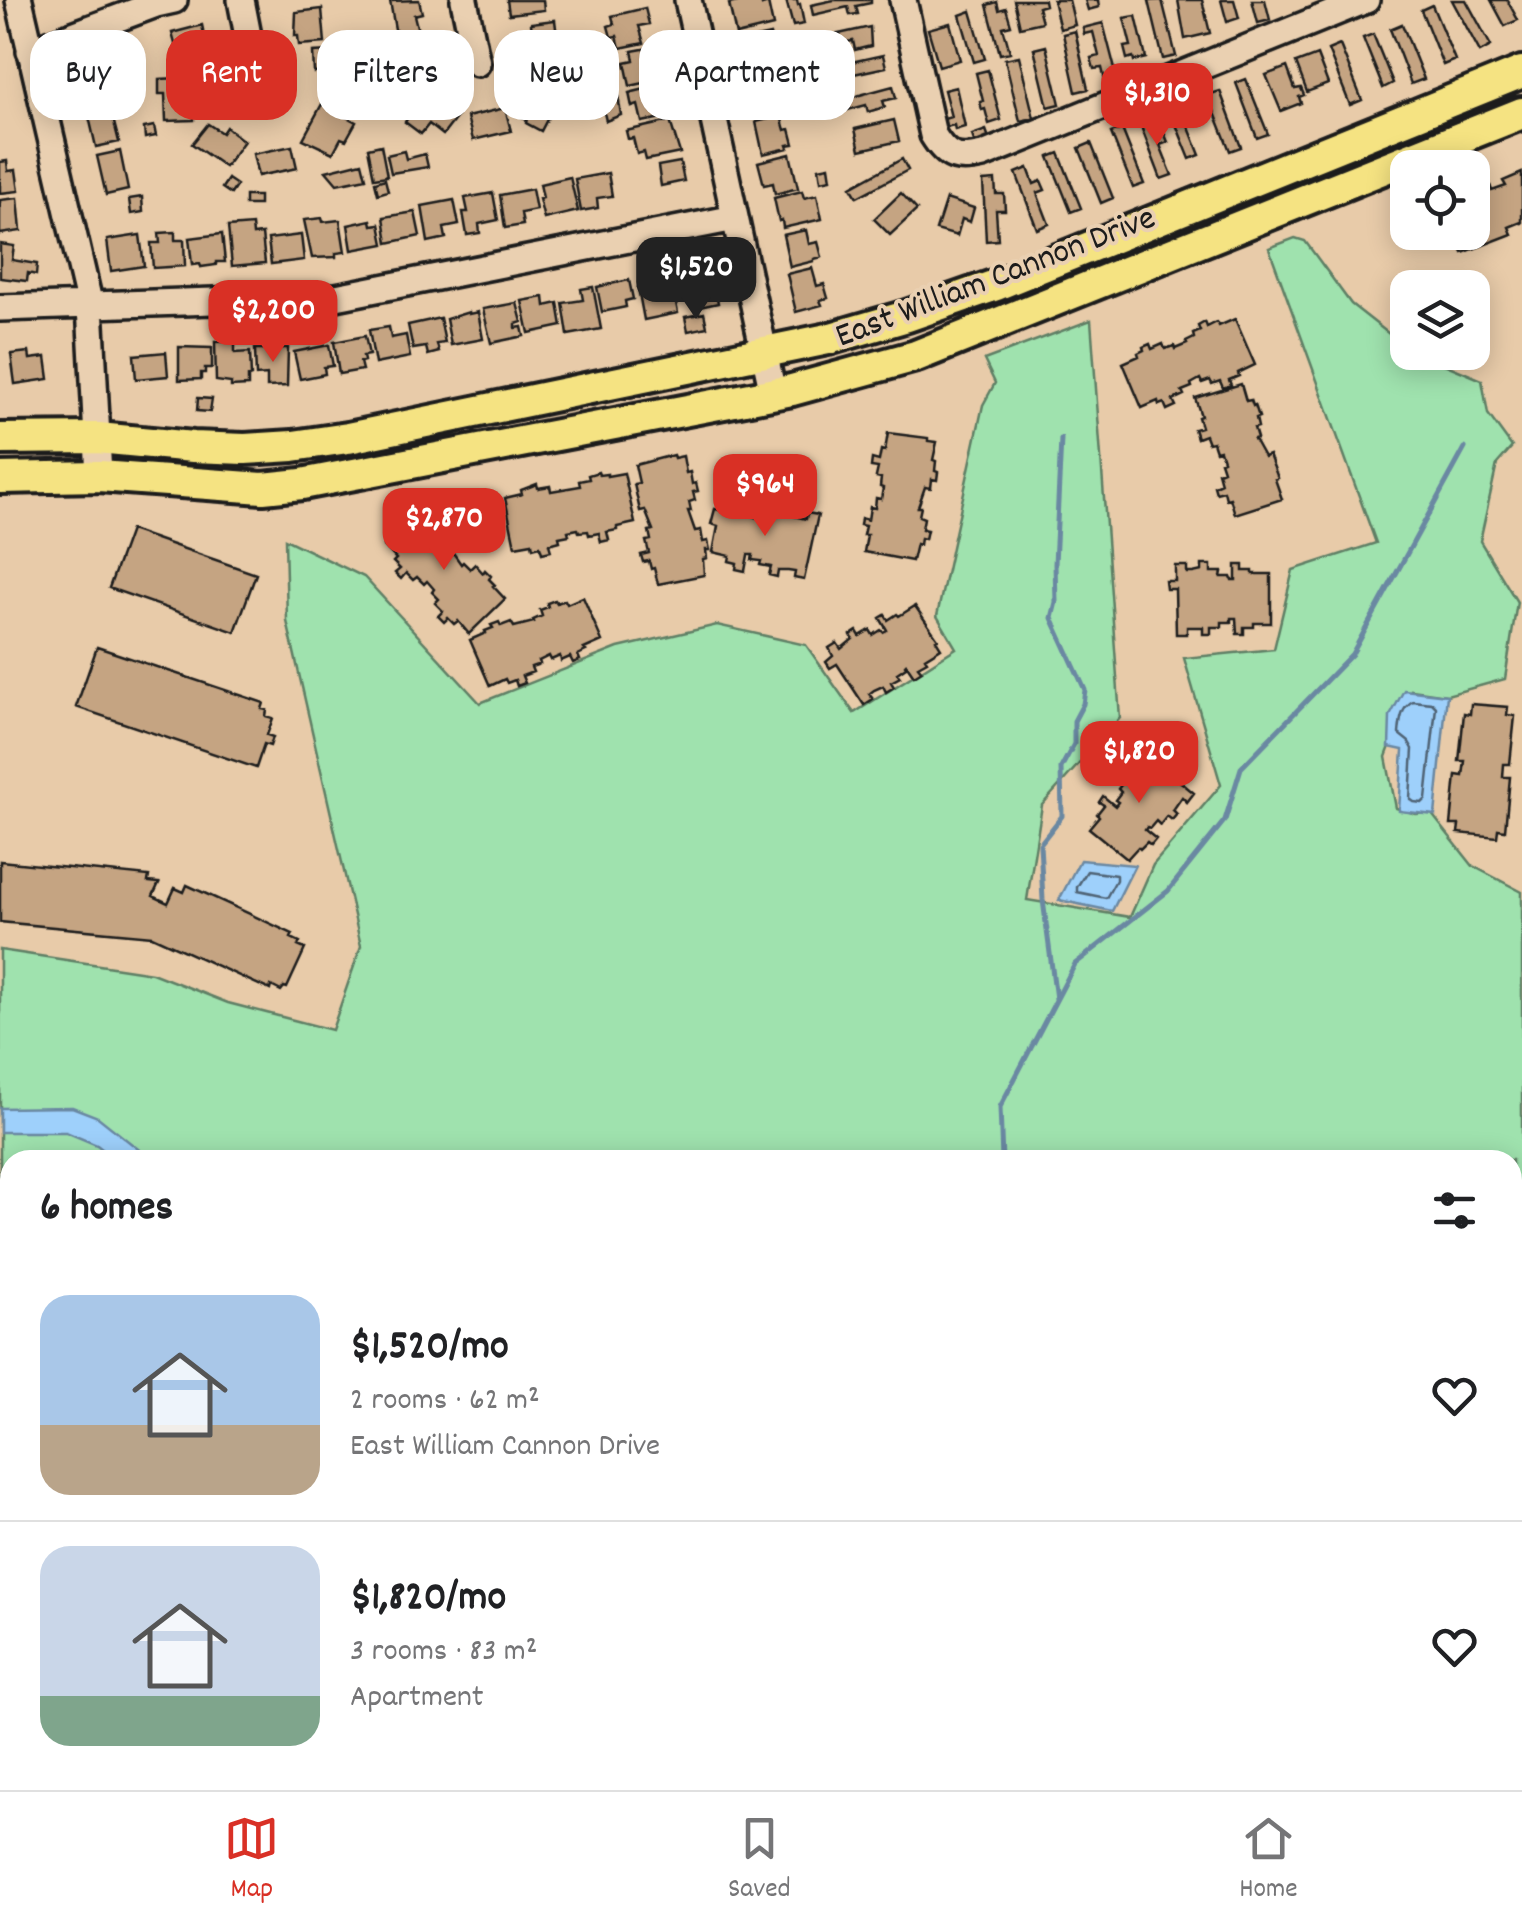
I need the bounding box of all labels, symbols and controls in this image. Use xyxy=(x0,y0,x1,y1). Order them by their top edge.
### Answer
chip: Buy xyxy=(30,30,146,120)
chip: Rent xyxy=(166,30,297,120)
chip: Filters xyxy=(317,30,474,120)
chip: New xyxy=(494,30,619,120)
chip: Apartment xyxy=(639,30,855,120)
pin: $1,310 xyxy=(1076,63,1238,148)
text: $1,310 xyxy=(1123,72,1191,118)
map controls xyxy=(1390,150,1490,370)
button: locate xyxy=(1390,150,1490,250)
street label: East William Cannon Drive xyxy=(829,195,1163,363)
pin: $1,520 xyxy=(615,237,777,322)
text: $1,520 xyxy=(658,246,734,292)
button: layers xyxy=(1390,270,1490,370)
pin: $2,200 xyxy=(192,280,354,365)
text: $2,200 xyxy=(230,289,316,335)
pin: $964 xyxy=(706,454,824,539)
text: $964 xyxy=(735,463,795,509)
pin: $2,870 xyxy=(363,488,525,573)
text: $2,870 xyxy=(405,497,483,543)
pin: $1,820 xyxy=(1058,721,1220,806)
text: $1,820 xyxy=(1102,730,1176,776)
text: 6 homes xyxy=(40,1180,173,1240)
icon: filters xyxy=(1427,1183,1482,1238)
text: $1,520/mo xyxy=(350,1319,509,1379)
icon: home xyxy=(120,1335,240,1455)
icon: heart xyxy=(1427,1368,1482,1423)
text: 2 rooms · 62 m² xyxy=(350,1379,540,1425)
text: East William Cannon Drive xyxy=(350,1425,660,1471)
text: $1,820/mo xyxy=(350,1570,506,1630)
icon: home xyxy=(120,1586,240,1706)
icon: heart xyxy=(1427,1619,1482,1674)
text: 3 rooms · 83 m² xyxy=(350,1630,537,1676)
text: Apartment xyxy=(350,1676,484,1722)
tab: Map xyxy=(224,1811,279,1911)
tab: Saved xyxy=(728,1811,791,1911)
tab: Home xyxy=(1239,1811,1298,1911)

